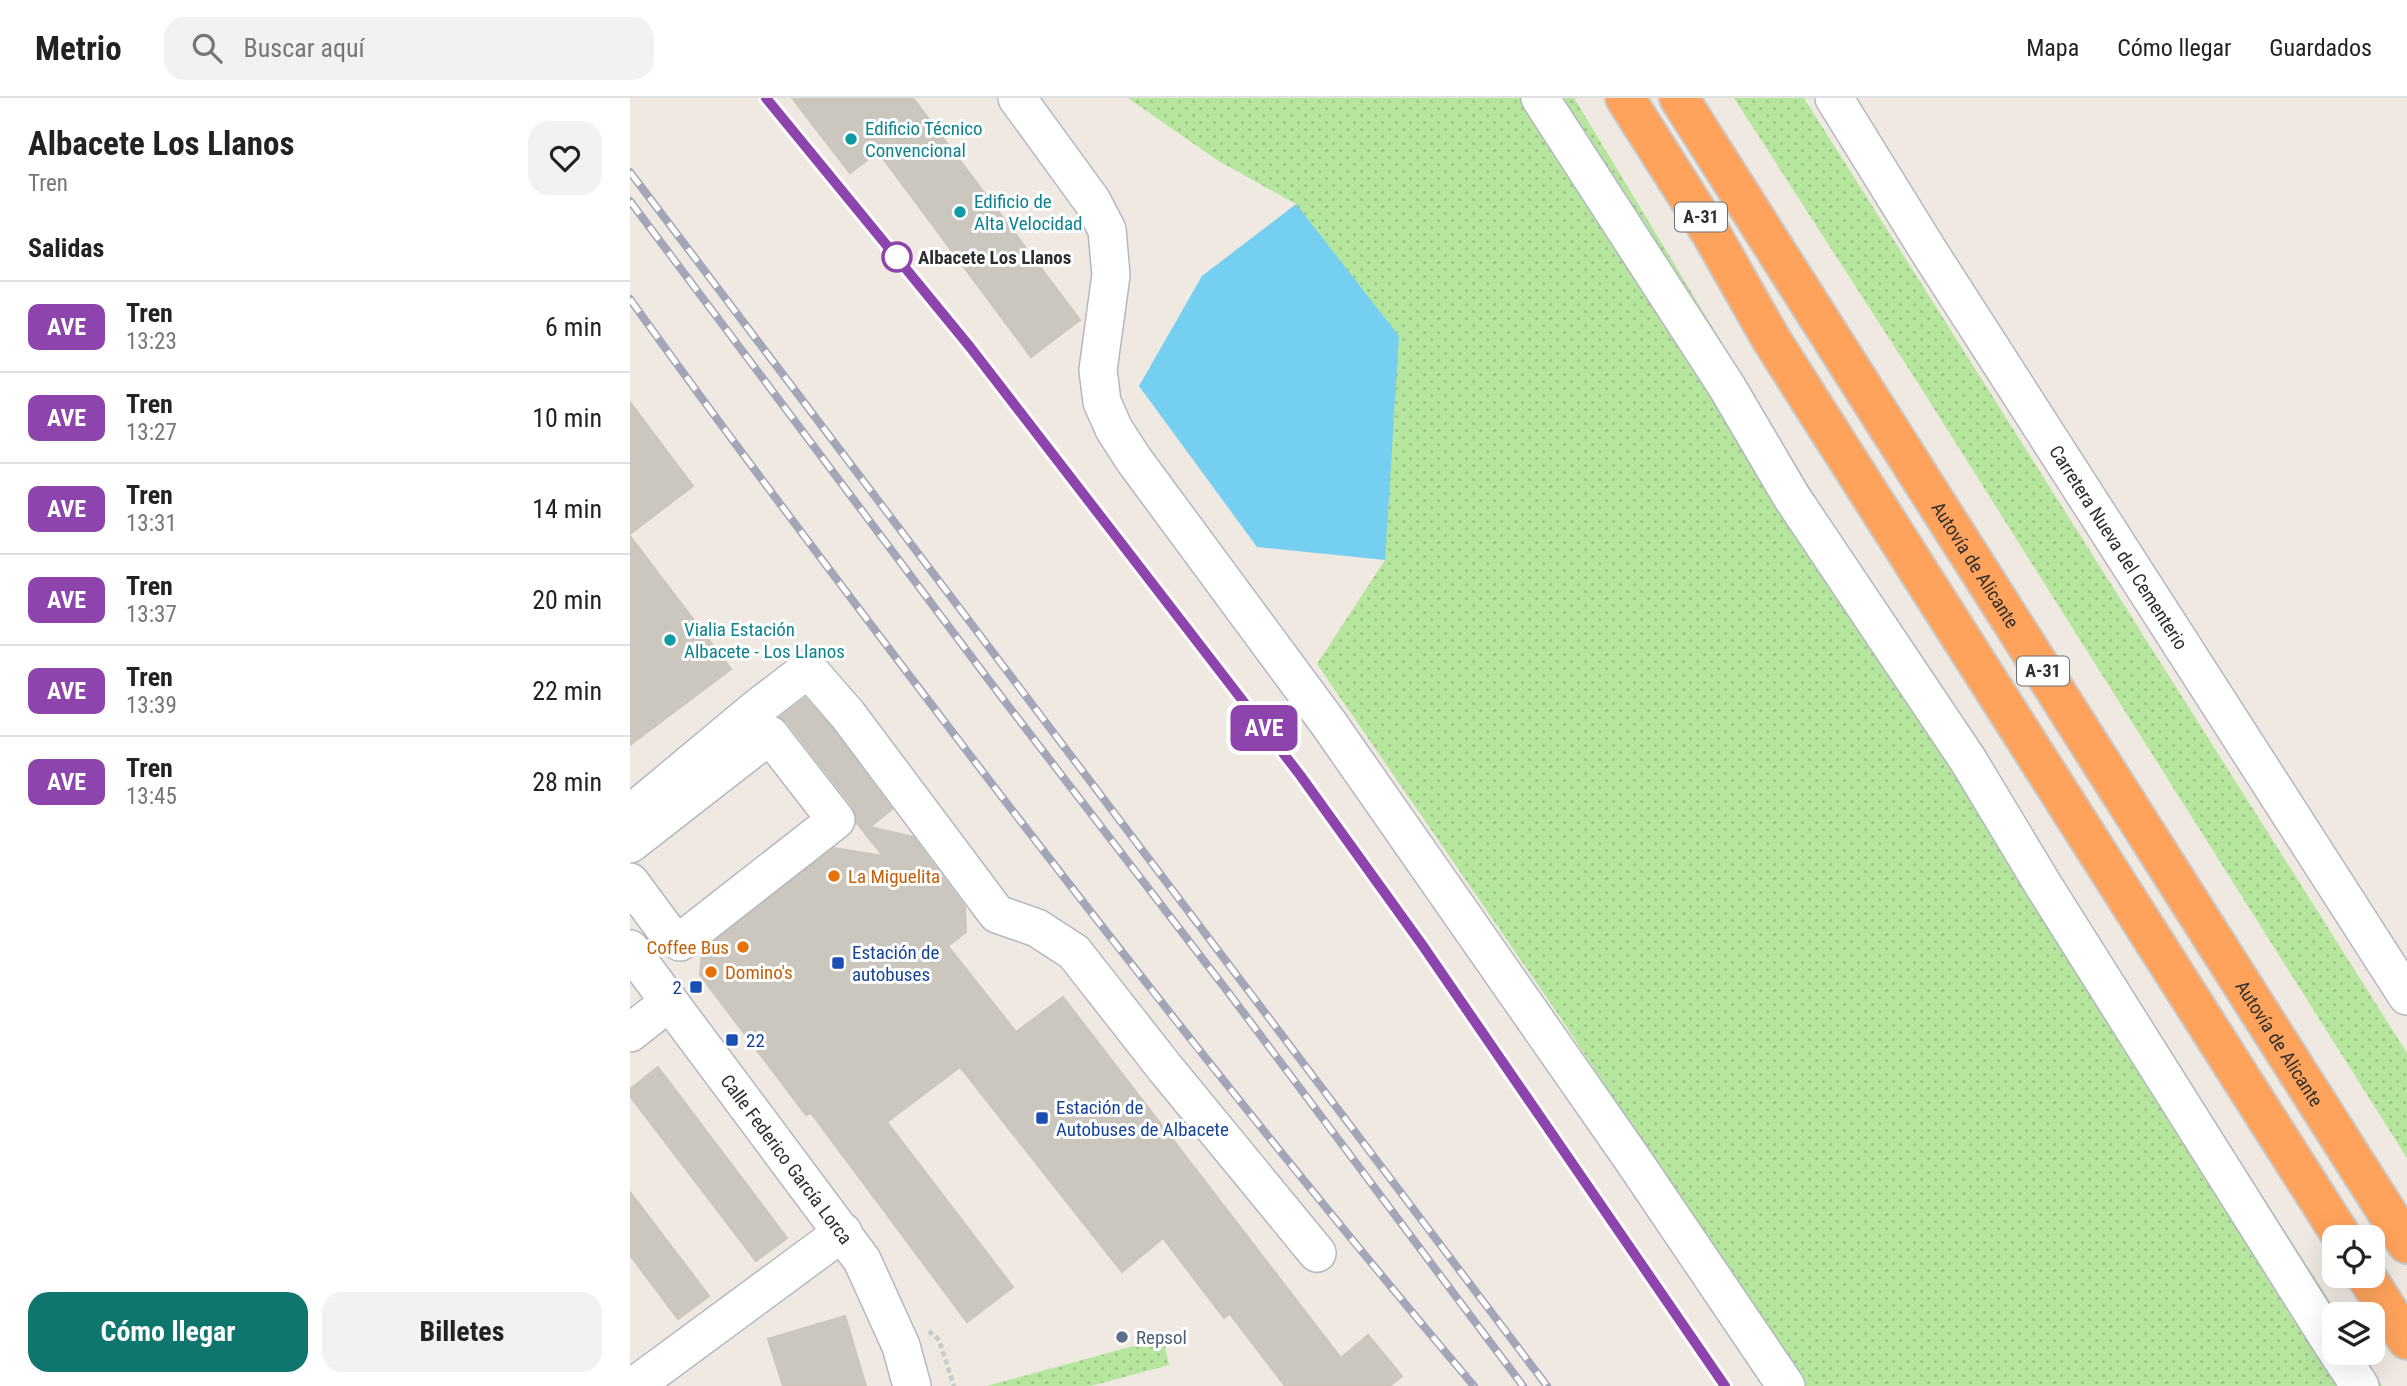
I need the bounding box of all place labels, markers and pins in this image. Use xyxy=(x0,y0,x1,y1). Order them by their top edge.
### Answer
place label: Edificio Técnico Convencional xyxy=(865,117,983,162)
marker: Edificio Técnico Convencional xyxy=(843,131,859,147)
place label: Edificio de Alta Velocidad xyxy=(974,190,1083,235)
marker: Edificio de Alta Velocidad xyxy=(952,204,968,220)
marker: Albacete Los Llanos xyxy=(882,242,912,272)
place label: Albacete Los Llanos xyxy=(918,246,1071,269)
place label: Vialia Estación Albacete - Los Llanos xyxy=(684,618,845,663)
marker: Vialia Estación Albacete - Los Llanos xyxy=(662,632,678,648)
place label: La Miguelita xyxy=(848,865,940,888)
marker: La Miguelita xyxy=(826,868,842,884)
place label: Coffee Bus xyxy=(646,936,729,959)
marker: Coffee Bus xyxy=(735,939,751,955)
place label: Estación de autobuses xyxy=(852,941,939,986)
marker: Estación de autobuses xyxy=(830,955,846,971)
place label: Domino's xyxy=(725,961,793,984)
marker: Domino's xyxy=(703,964,719,980)
place label: 2 xyxy=(673,976,682,999)
marker: 2 xyxy=(688,979,704,995)
place label: 22 xyxy=(746,1029,765,1052)
marker: 22 xyxy=(724,1032,740,1048)
place label: Estación de Autobuses de Albacete xyxy=(1056,1096,1229,1141)
marker: Estación de Autobuses de Albacete xyxy=(1034,1110,1050,1126)
place label: Repsol xyxy=(1136,1326,1187,1349)
marker: Repsol xyxy=(1114,1329,1130,1345)

